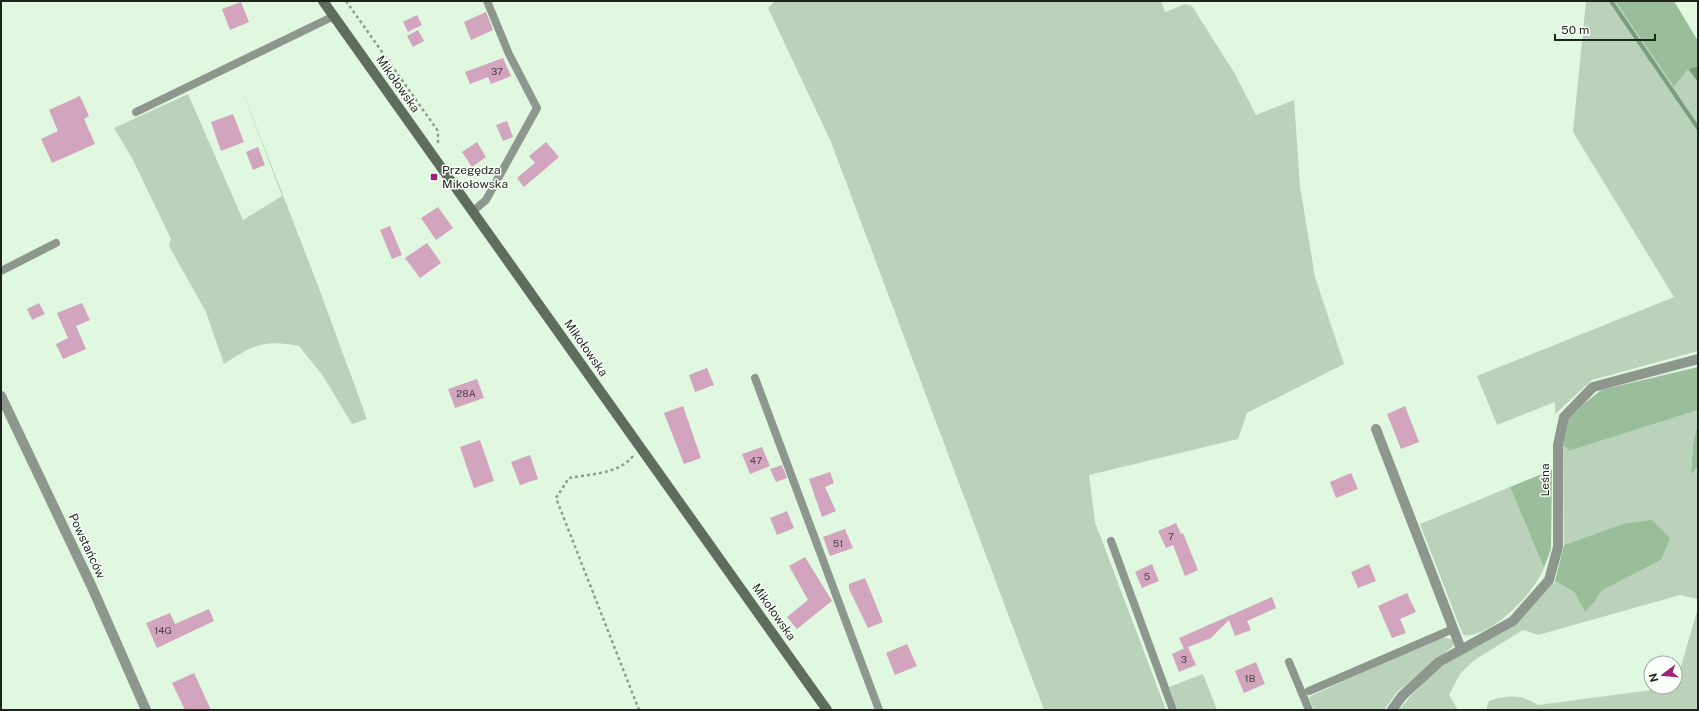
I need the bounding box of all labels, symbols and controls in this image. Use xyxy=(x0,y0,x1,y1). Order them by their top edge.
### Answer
scale bar xyxy=(1555,16,1655,42)
text: 50 m xyxy=(1561,23,1589,37)
street label: Mikołowska xyxy=(373,53,423,115)
house number: 37 xyxy=(491,65,503,77)
place label: Przegędza Mikołowska xyxy=(442,163,508,191)
marker: Przegędza Mikołowska xyxy=(429,172,439,182)
street label: Mikołowska xyxy=(561,317,611,379)
house number: 28A xyxy=(456,387,476,399)
house number: 47 xyxy=(750,454,762,466)
street label: Leśna xyxy=(1538,463,1552,497)
street label: Powstańców xyxy=(66,511,108,581)
house number: 7 xyxy=(1168,530,1174,542)
house number: 51 xyxy=(833,537,843,549)
house number: 5 xyxy=(1144,570,1150,582)
street label: Mikołowska xyxy=(749,581,799,643)
house number: 14G xyxy=(154,624,172,636)
house number: 3 xyxy=(1181,653,1187,665)
north arrow xyxy=(1643,655,1683,695)
house number: 1B xyxy=(1245,672,1256,684)
text: N xyxy=(1646,672,1660,684)

